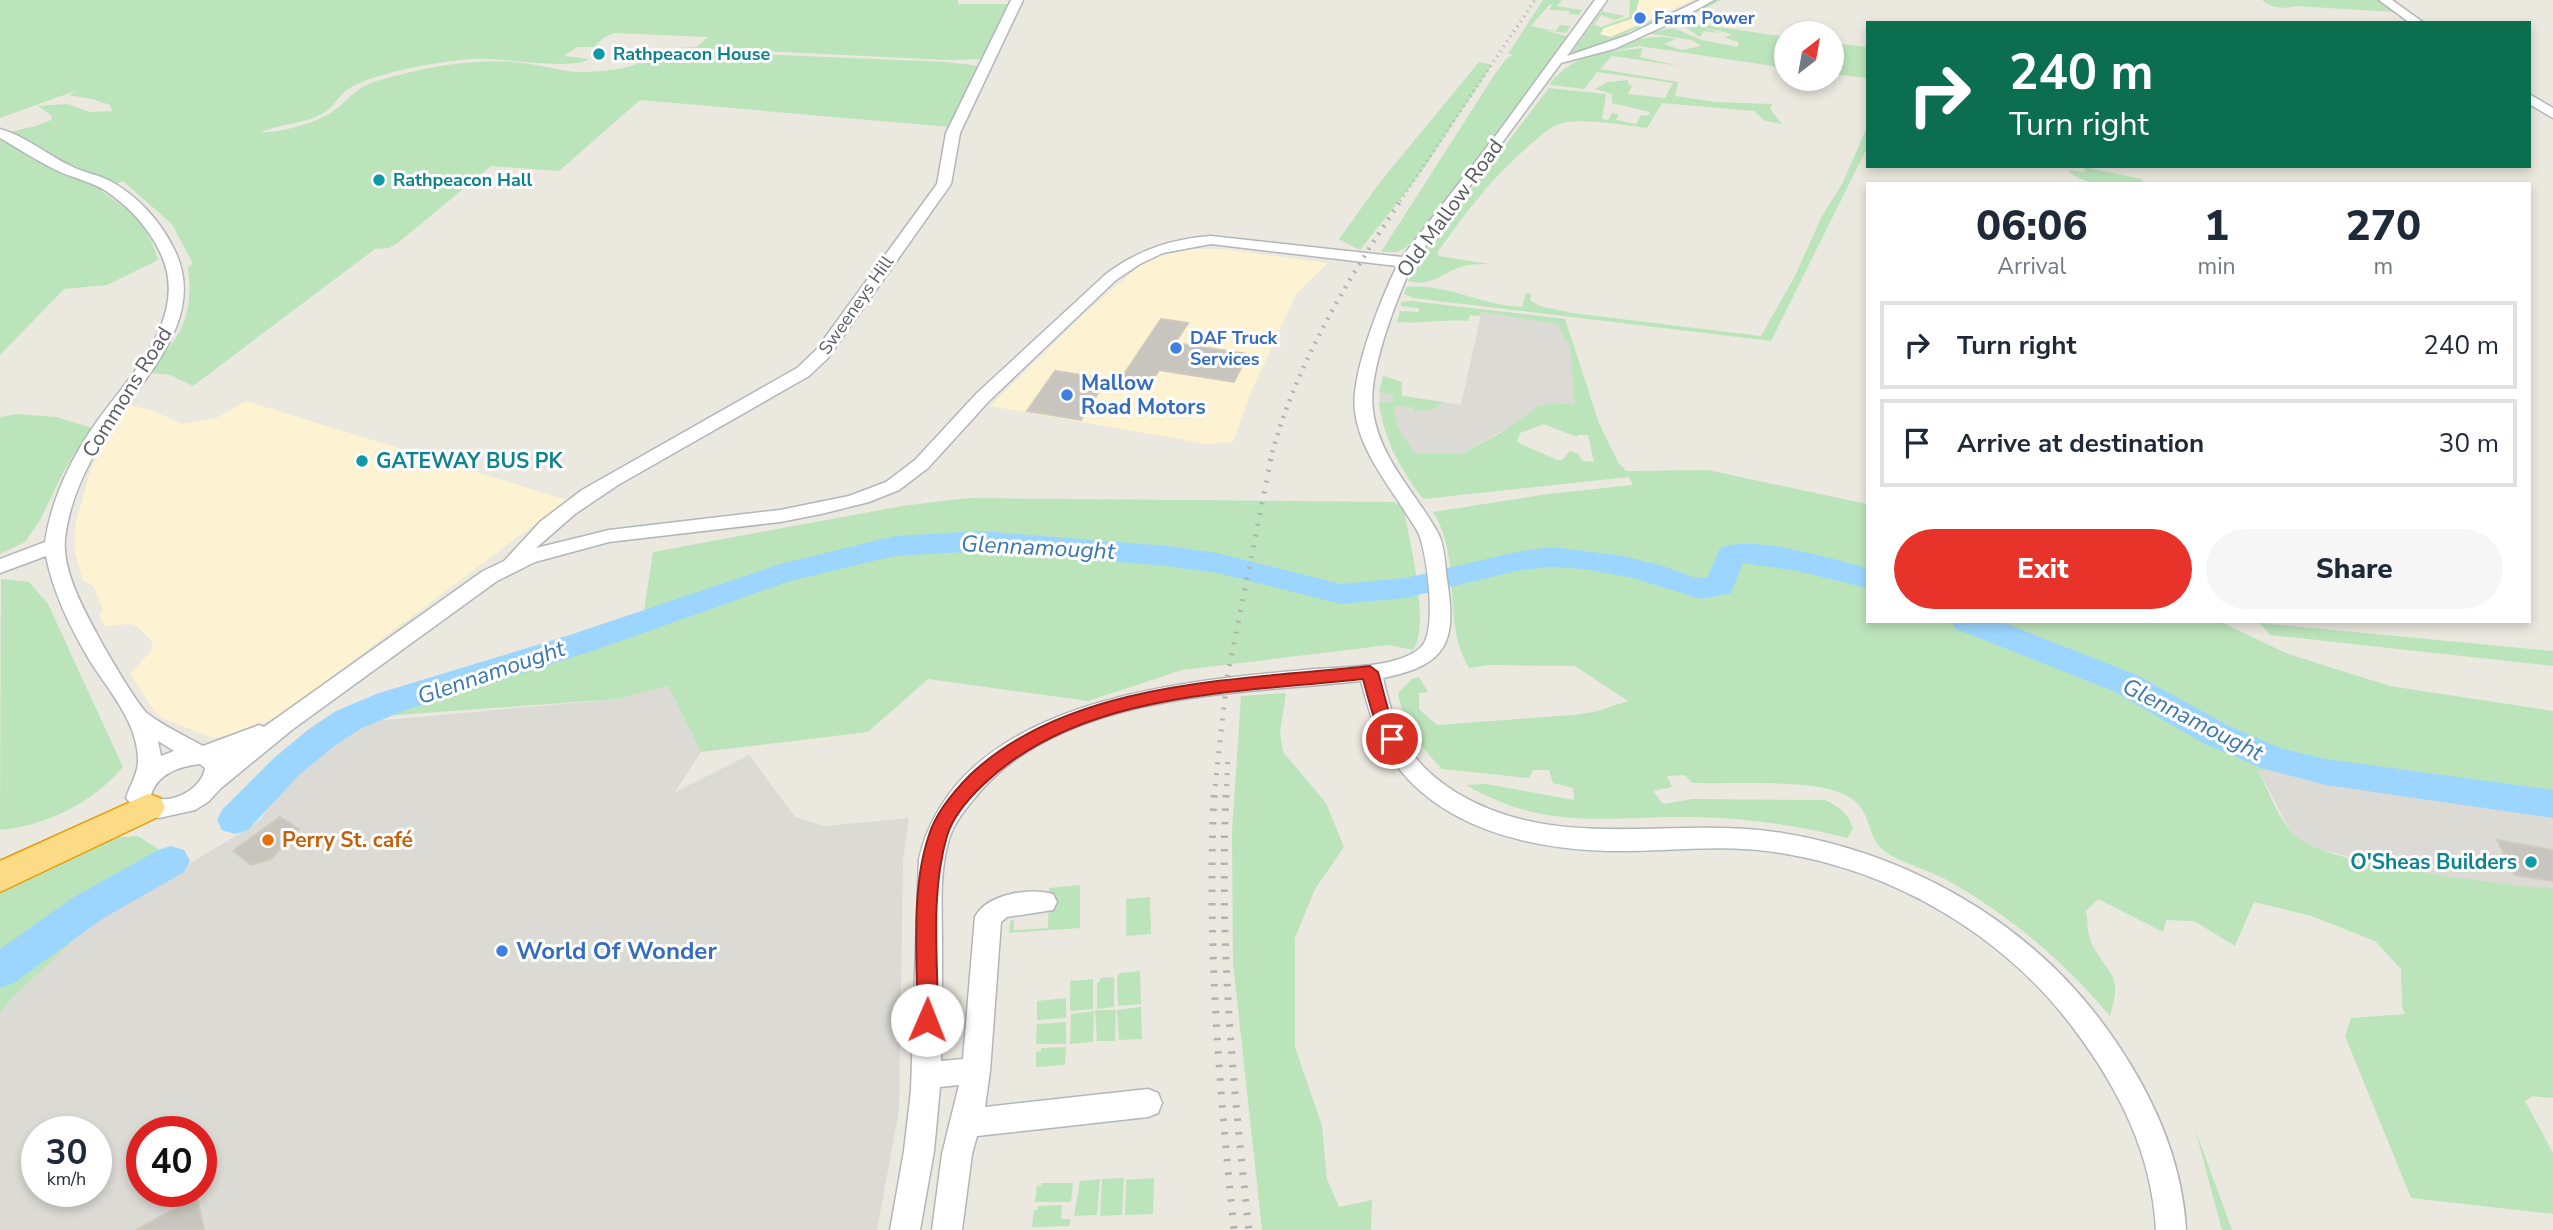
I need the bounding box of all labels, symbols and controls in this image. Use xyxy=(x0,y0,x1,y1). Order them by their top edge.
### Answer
place label: Farm Power xyxy=(1654,6,1755,30)
marker: Farm Power xyxy=(1632,10,1648,26)
north arrow xyxy=(1774,21,1844,91)
map controls xyxy=(1774,21,1844,91)
text: 240 m xyxy=(2009,39,2153,106)
place label: Rathpeacon House xyxy=(613,42,771,66)
marker: Rathpeacon House xyxy=(591,46,607,62)
icon: right xyxy=(1894,49,1985,140)
text: Turn right xyxy=(2009,103,2149,146)
street label: Old Mallow Road xyxy=(1390,133,1510,283)
place label: Rathpeacon Hall xyxy=(393,168,533,192)
marker: Rathpeacon Hall xyxy=(371,172,387,188)
text: 06:06 xyxy=(1976,198,2088,255)
text: 1 xyxy=(2204,198,2229,255)
text: 270 xyxy=(2346,198,2421,255)
street label: Sweeneys Hill xyxy=(813,250,899,359)
text: Arrival xyxy=(1997,251,2066,282)
text: min xyxy=(2198,251,2236,282)
text: m xyxy=(2373,251,2393,282)
street label: Commons Road xyxy=(76,321,178,463)
place label: DAF Truck Services xyxy=(1190,326,1278,371)
icon: right xyxy=(1898,326,1936,364)
text: Turn right xyxy=(1957,328,2076,363)
text: 240 m xyxy=(2423,328,2499,363)
marker: DAF Truck Services xyxy=(1168,340,1184,356)
place label: Mallow Road Motors xyxy=(1081,369,1206,421)
marker: Mallow Road Motors xyxy=(1059,387,1075,403)
icon: arrive xyxy=(1898,424,1936,462)
text: Arrive at destination xyxy=(1957,426,2204,461)
text: 30 m xyxy=(2439,426,2499,461)
place label: GATEWAY BUS PK xyxy=(376,447,564,475)
marker: GATEWAY BUS PK xyxy=(354,453,370,469)
water label: Glennamought xyxy=(960,528,1117,567)
button: Exit xyxy=(1894,529,2192,609)
button: Share xyxy=(2206,529,2503,609)
water label: Glennamought xyxy=(413,632,570,712)
water label: Glennamought xyxy=(2117,671,2269,769)
pin xyxy=(1362,709,1422,769)
icon: arrive xyxy=(1373,720,1411,758)
place label: Perry St. café xyxy=(282,826,413,854)
marker: Perry St. café xyxy=(260,832,276,848)
place label: O'Sheas Builders xyxy=(2350,848,2517,876)
marker: O'Sheas Builders xyxy=(2523,854,2539,870)
place label: World Of Wonder xyxy=(516,935,717,967)
marker: World Of Wonder xyxy=(494,943,510,959)
position arrow xyxy=(890,983,964,1057)
speed limit sign: 40 xyxy=(126,1116,217,1207)
text: 30 xyxy=(45,1129,88,1176)
text: km/h xyxy=(47,1167,86,1191)

